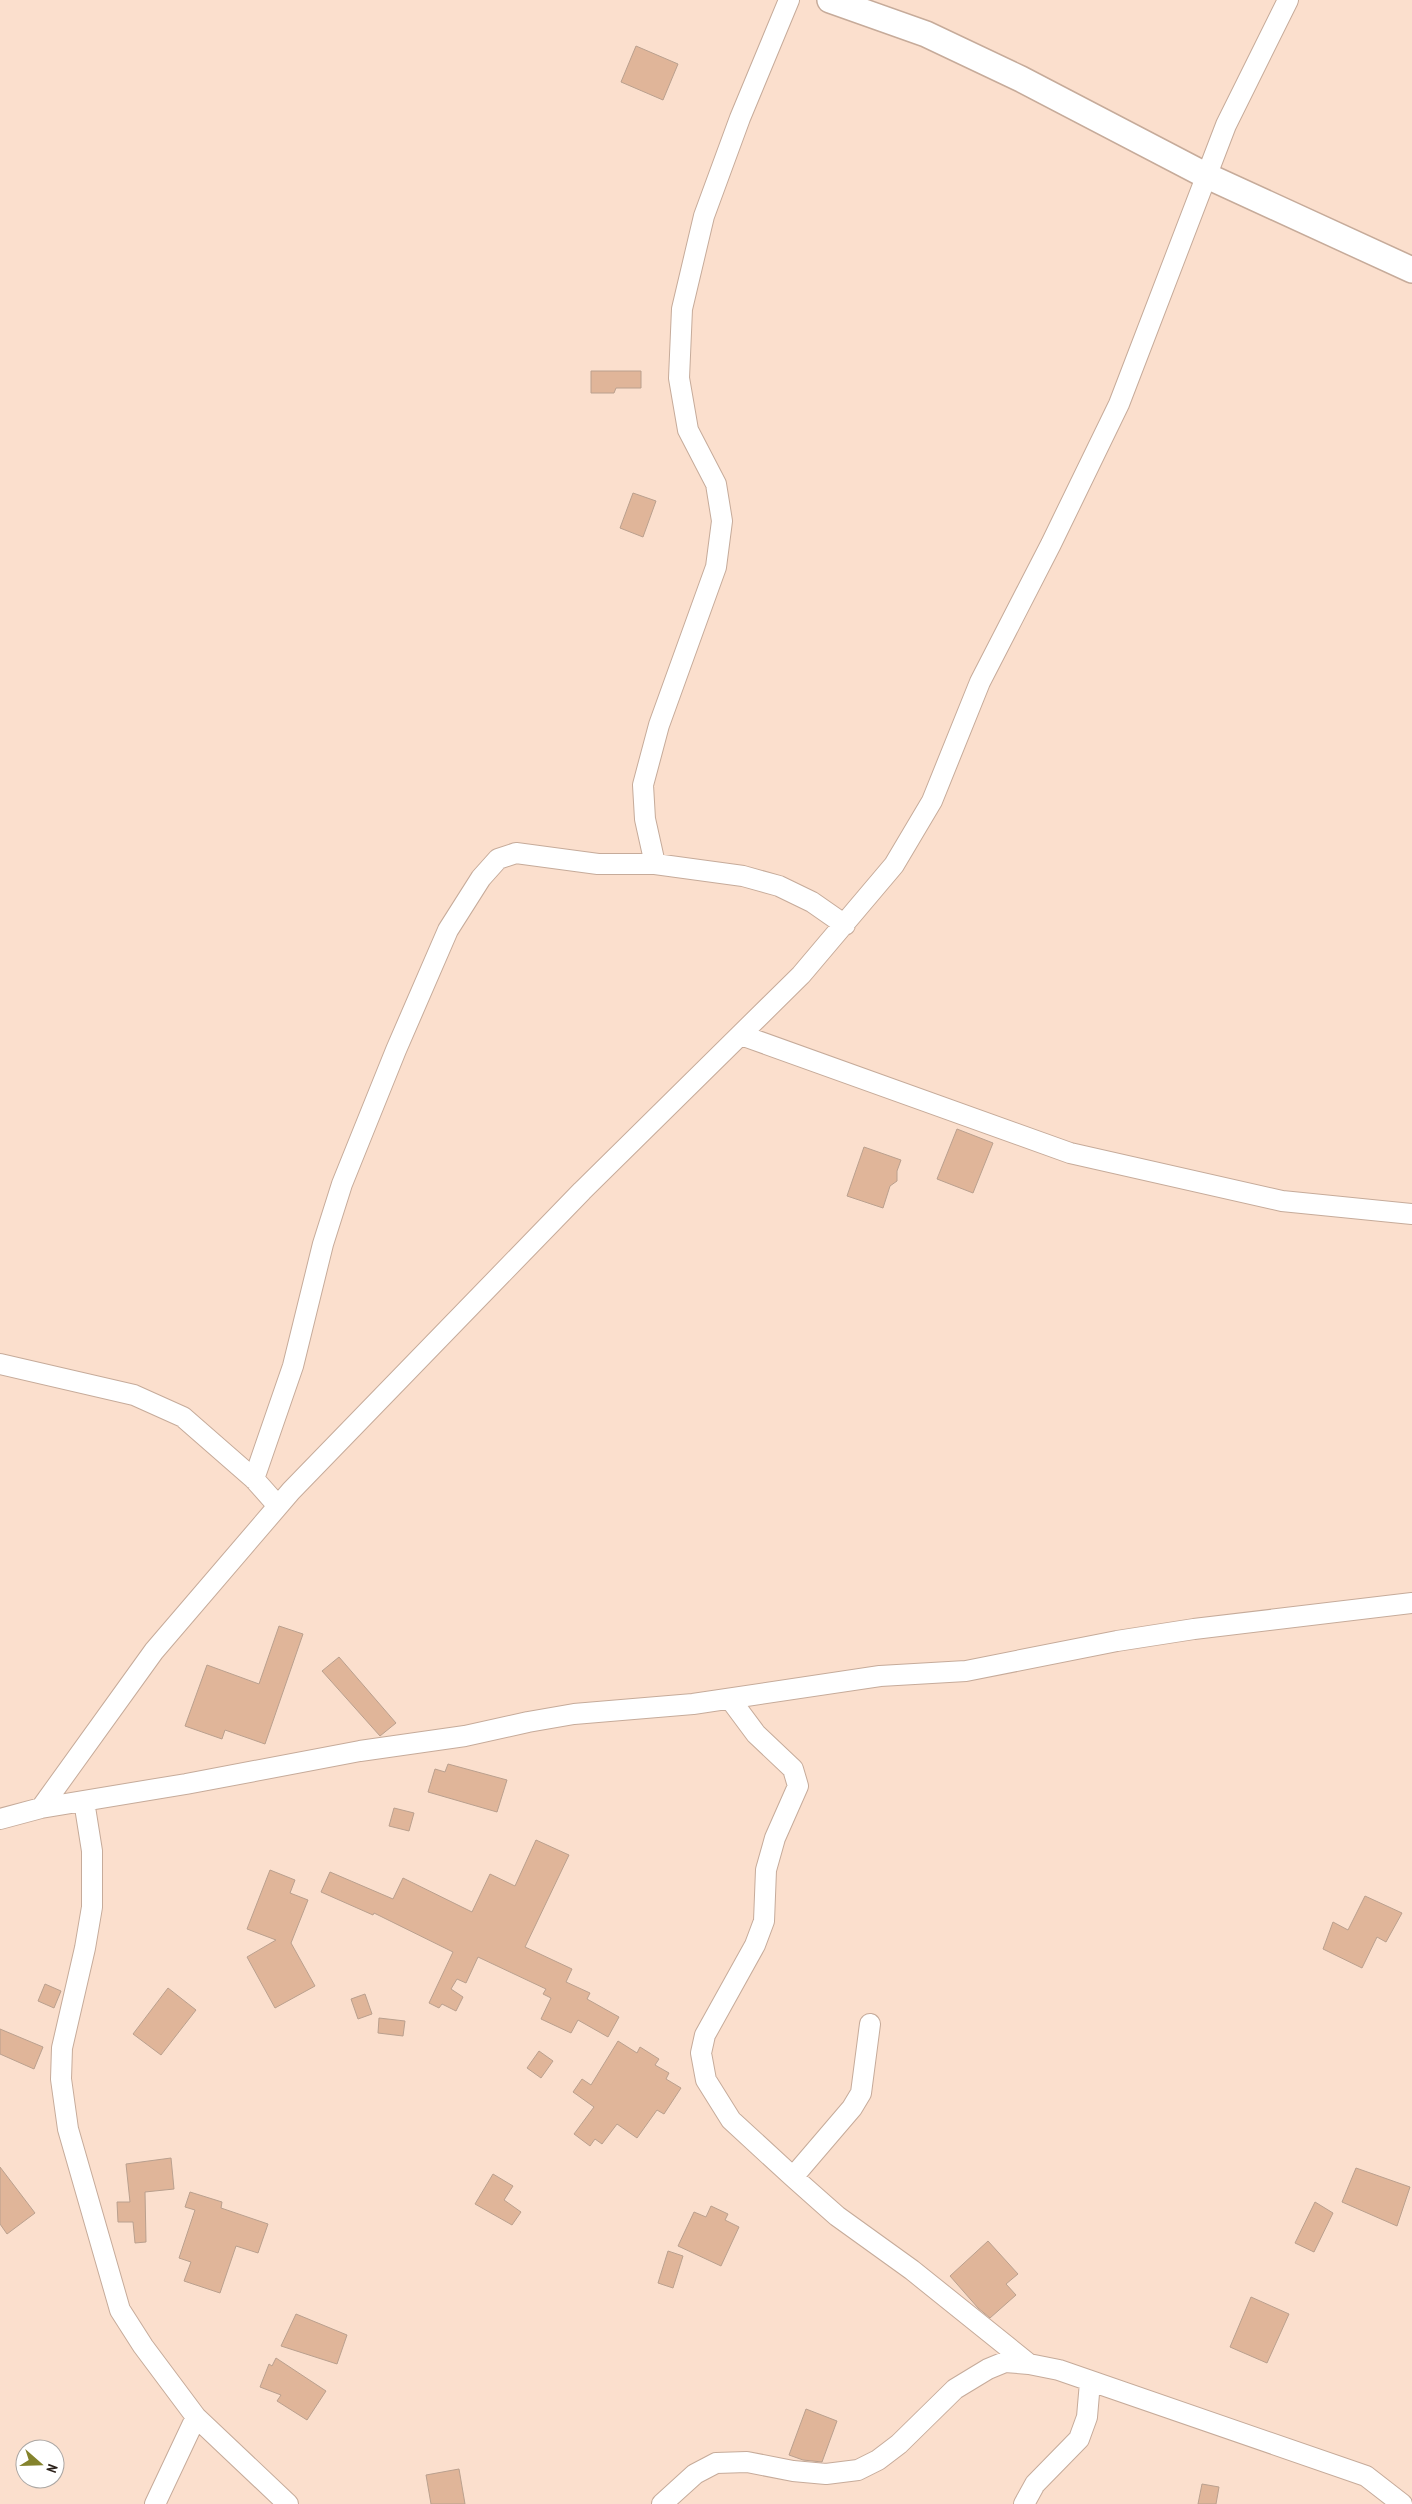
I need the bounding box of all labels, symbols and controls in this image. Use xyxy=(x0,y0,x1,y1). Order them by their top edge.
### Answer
north arrow xyxy=(15,2439,65,2489)
text: N xyxy=(42,2462,62,2475)

